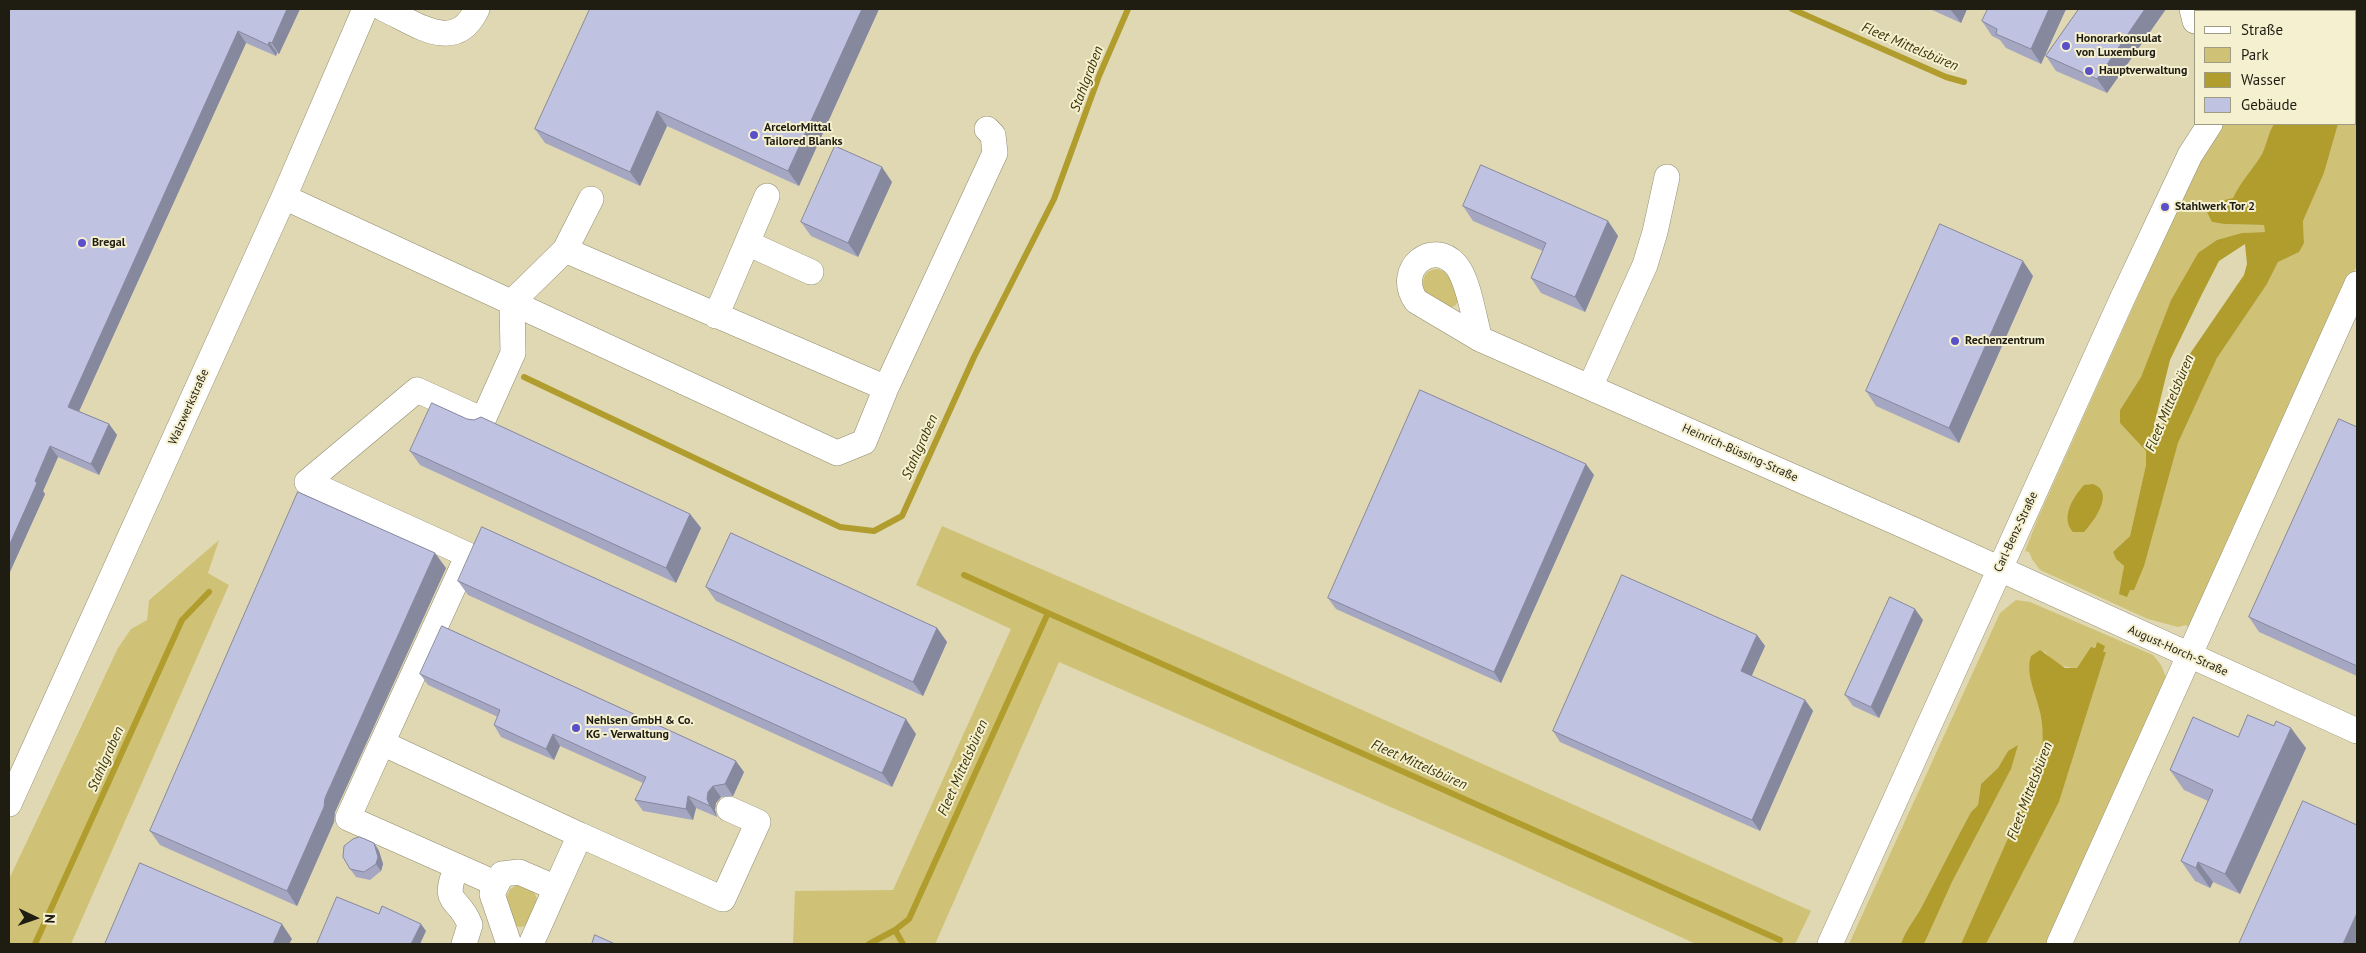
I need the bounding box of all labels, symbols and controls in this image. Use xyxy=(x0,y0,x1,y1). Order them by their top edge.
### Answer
legend xyxy=(2194,10,2356,125)
water label: Fleet Mittelsbüren xyxy=(1859,19,1961,75)
text: Straße xyxy=(2241,20,2283,39)
place label: Honorarkonsulat von Luxemburg xyxy=(2076,32,2162,60)
marker: Honorarkonsulat von Luxemburg xyxy=(2060,40,2072,52)
water label: Stahlgraben xyxy=(1067,44,1107,114)
text: Park xyxy=(2241,45,2269,64)
place label: Hauptverwaltung xyxy=(2099,64,2187,78)
marker: Hauptverwaltung xyxy=(2083,65,2095,77)
text: Wasser xyxy=(2241,70,2286,89)
text: Gebäude xyxy=(2241,95,2297,114)
place label: ArcelorMittal Tailored Blanks xyxy=(764,121,843,149)
marker: ArcelorMittal Tailored Blanks xyxy=(748,129,760,141)
place label: Stahlwerk Tor 2 xyxy=(2175,200,2255,214)
marker: Stahlwerk Tor 2 xyxy=(2159,201,2171,213)
place label: Bregal xyxy=(92,236,125,250)
marker: Bregal xyxy=(76,237,88,249)
place label: Rechenzentrum xyxy=(1965,334,2045,348)
marker: Rechenzentrum xyxy=(1949,335,1961,347)
water label: Fleet Mittelsbüren xyxy=(2142,352,2198,454)
street label: Walzwerkstraße xyxy=(166,367,212,447)
water label: Stahlgraben xyxy=(898,412,942,482)
street label: Heinrich-Büssing-Straße xyxy=(1680,421,1800,485)
street label: Carl-Benz-Straße xyxy=(1991,490,2041,574)
street label: August-Horch-Straße xyxy=(2126,622,2230,680)
place label: Nehlsen GmbH & Co. KG - Verwaltung xyxy=(586,714,693,742)
water label: Fleet Mittelsbüren xyxy=(934,717,992,819)
marker: Nehlsen GmbH & Co. KG - Verwaltung xyxy=(570,722,582,734)
water label: Stahlgraben xyxy=(84,724,128,794)
water label: Fleet Mittelsbüren xyxy=(1368,736,1470,794)
water label: Fleet Mittelsbüren xyxy=(2004,740,2056,842)
north arrow xyxy=(10,893,60,943)
text: N xyxy=(41,914,59,924)

